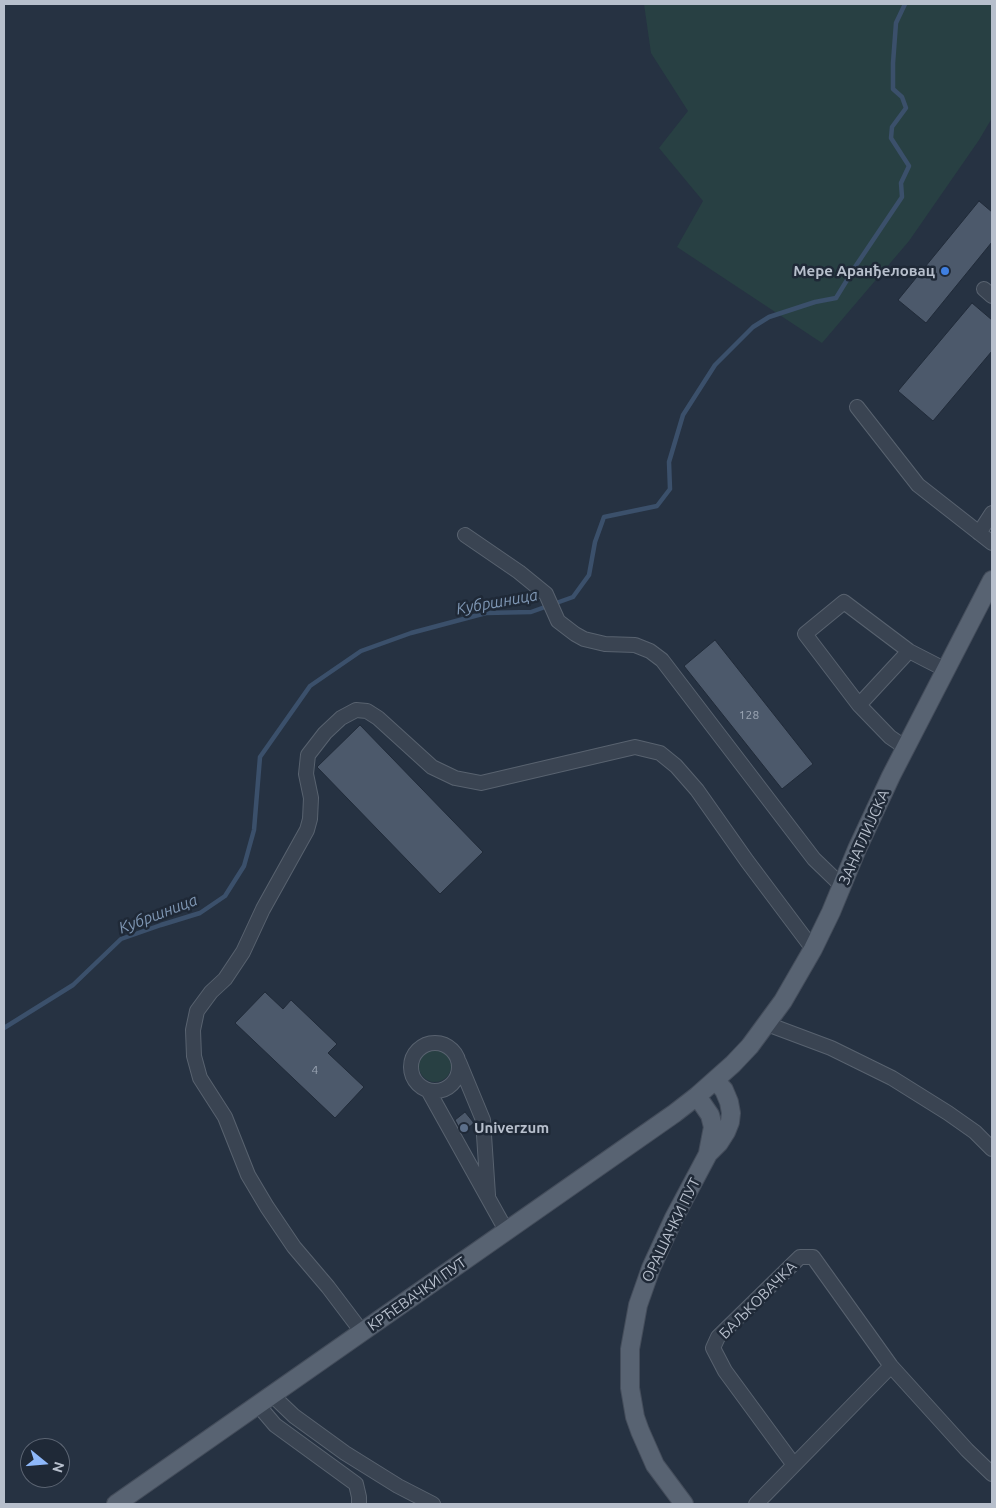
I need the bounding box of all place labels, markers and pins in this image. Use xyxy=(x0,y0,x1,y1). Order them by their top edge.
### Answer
place label: Мере Аранђеловац xyxy=(793,262,935,280)
marker: Мере Аранђеловац xyxy=(939,265,951,277)
place label: Univerzum xyxy=(474,1119,549,1137)
marker: Univerzum xyxy=(458,1122,470,1134)

